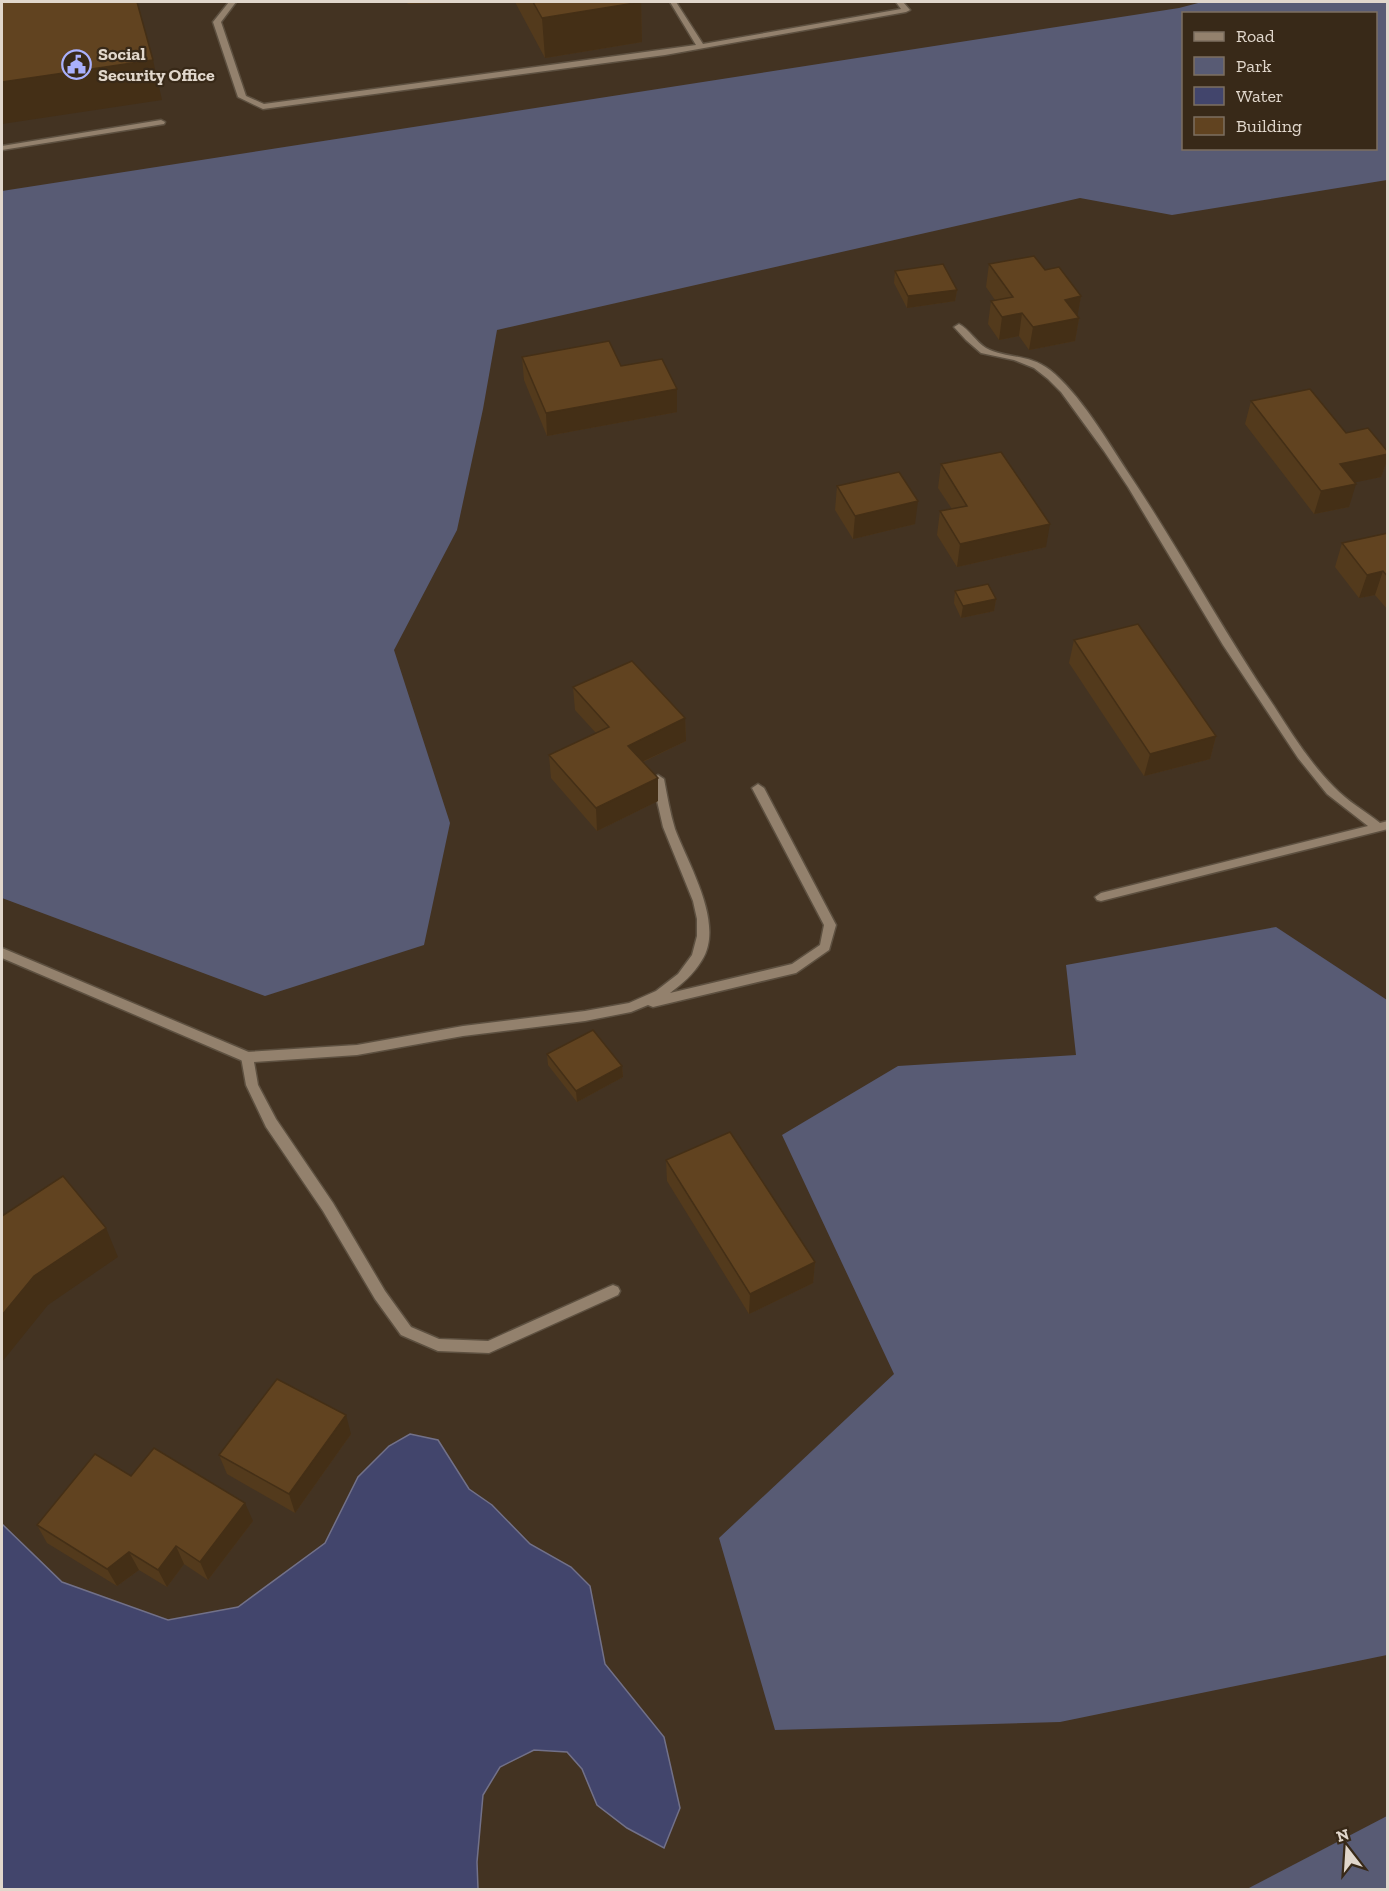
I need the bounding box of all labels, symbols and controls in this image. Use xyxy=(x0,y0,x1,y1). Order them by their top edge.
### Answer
legend xyxy=(1182,12,1377,150)
text: Road xyxy=(1236,25,1275,47)
place label: Social Security Office xyxy=(98,43,215,86)
public building icon: Social Security Office xyxy=(61,48,93,80)
text: Park xyxy=(1236,55,1272,77)
text: Water xyxy=(1236,85,1283,107)
text: Building xyxy=(1236,115,1302,137)
north arrow xyxy=(1317,1819,1377,1879)
text: N xyxy=(1334,1824,1351,1846)

